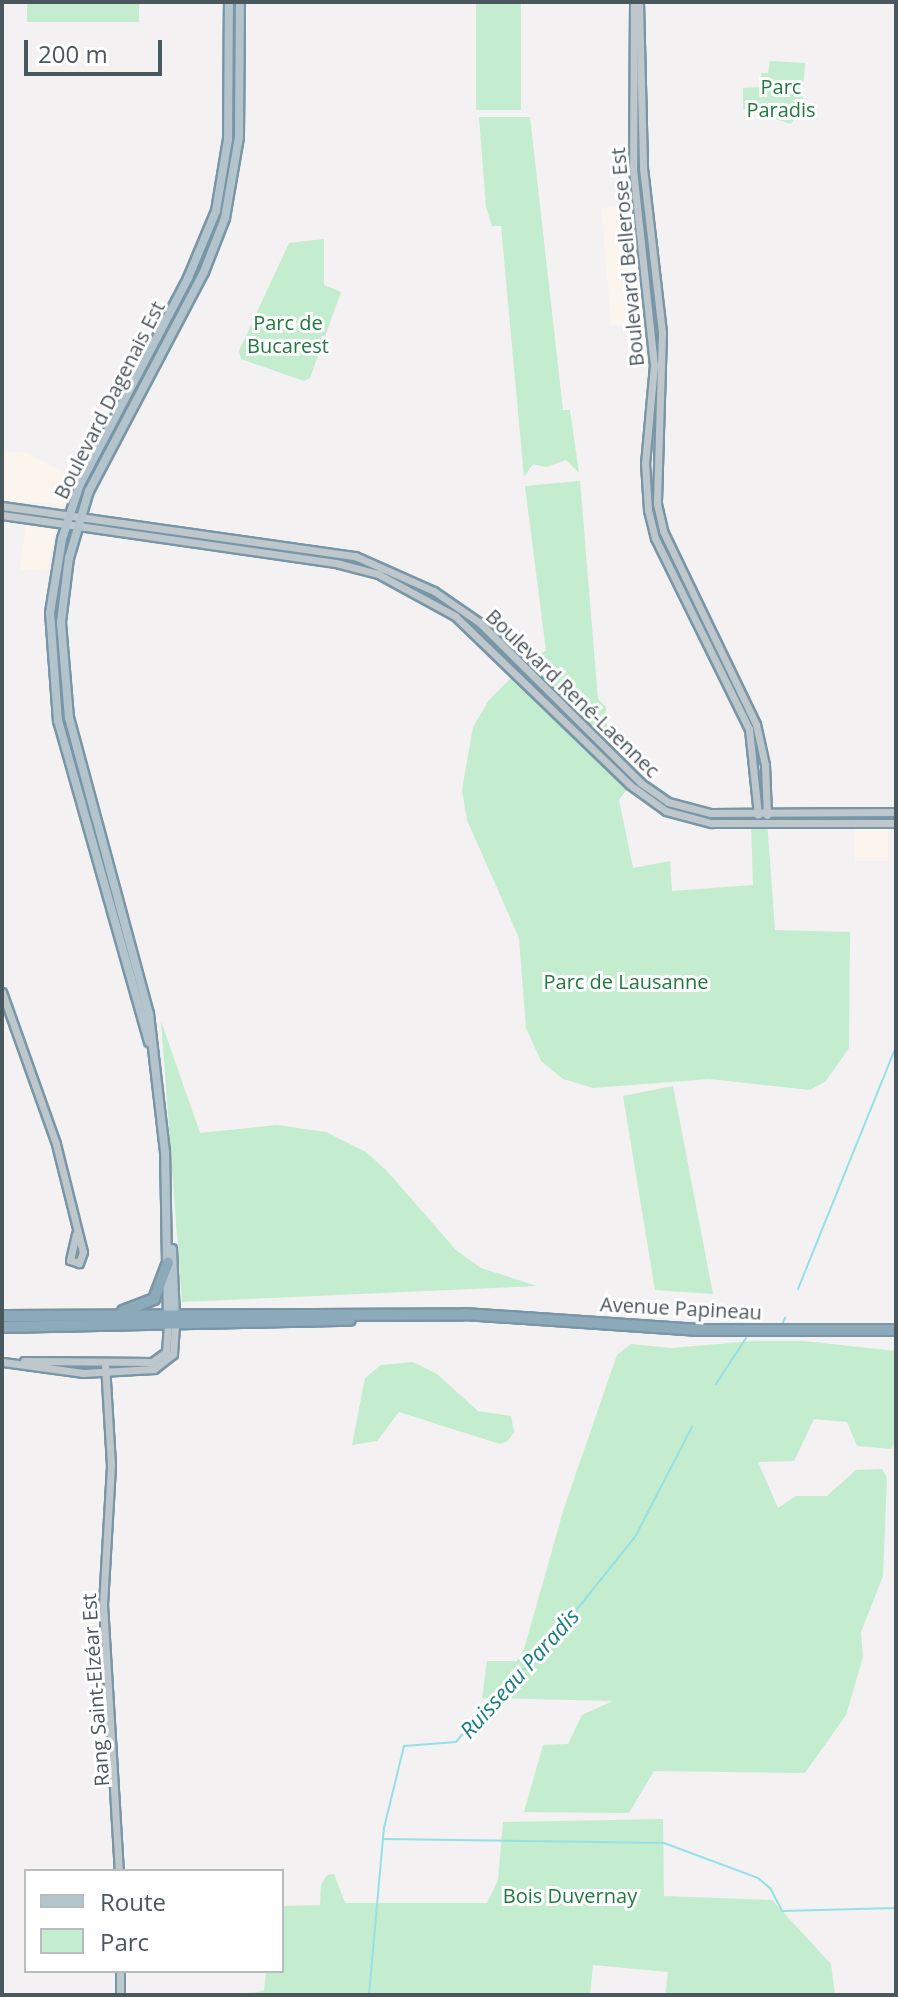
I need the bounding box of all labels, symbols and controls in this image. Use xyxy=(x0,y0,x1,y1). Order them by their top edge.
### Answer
scale bar xyxy=(28,24,166,74)
text: 200 m xyxy=(38,37,108,70)
park label: Parc Paradis xyxy=(746,74,816,121)
street label: Boulevard Bellerose Est xyxy=(605,147,649,367)
street label: Boulevard Dagenais Est xyxy=(49,297,169,503)
park label: Parc de Bucarest xyxy=(247,311,329,358)
street label: Boulevard René-Laennec xyxy=(481,604,665,782)
park label: Parc de Lausanne xyxy=(544,969,708,993)
street label: Avenue Papineau xyxy=(599,1292,763,1324)
street label: Rang Saint-Elzéar Est xyxy=(76,1593,114,1787)
water label: Ruisseau Paradis xyxy=(454,1603,584,1743)
legend xyxy=(24,1869,284,1973)
park label: Bois Duvernay xyxy=(503,1883,637,1907)
text: Route xyxy=(100,1885,166,1918)
text: Parc xyxy=(100,1925,149,1958)

